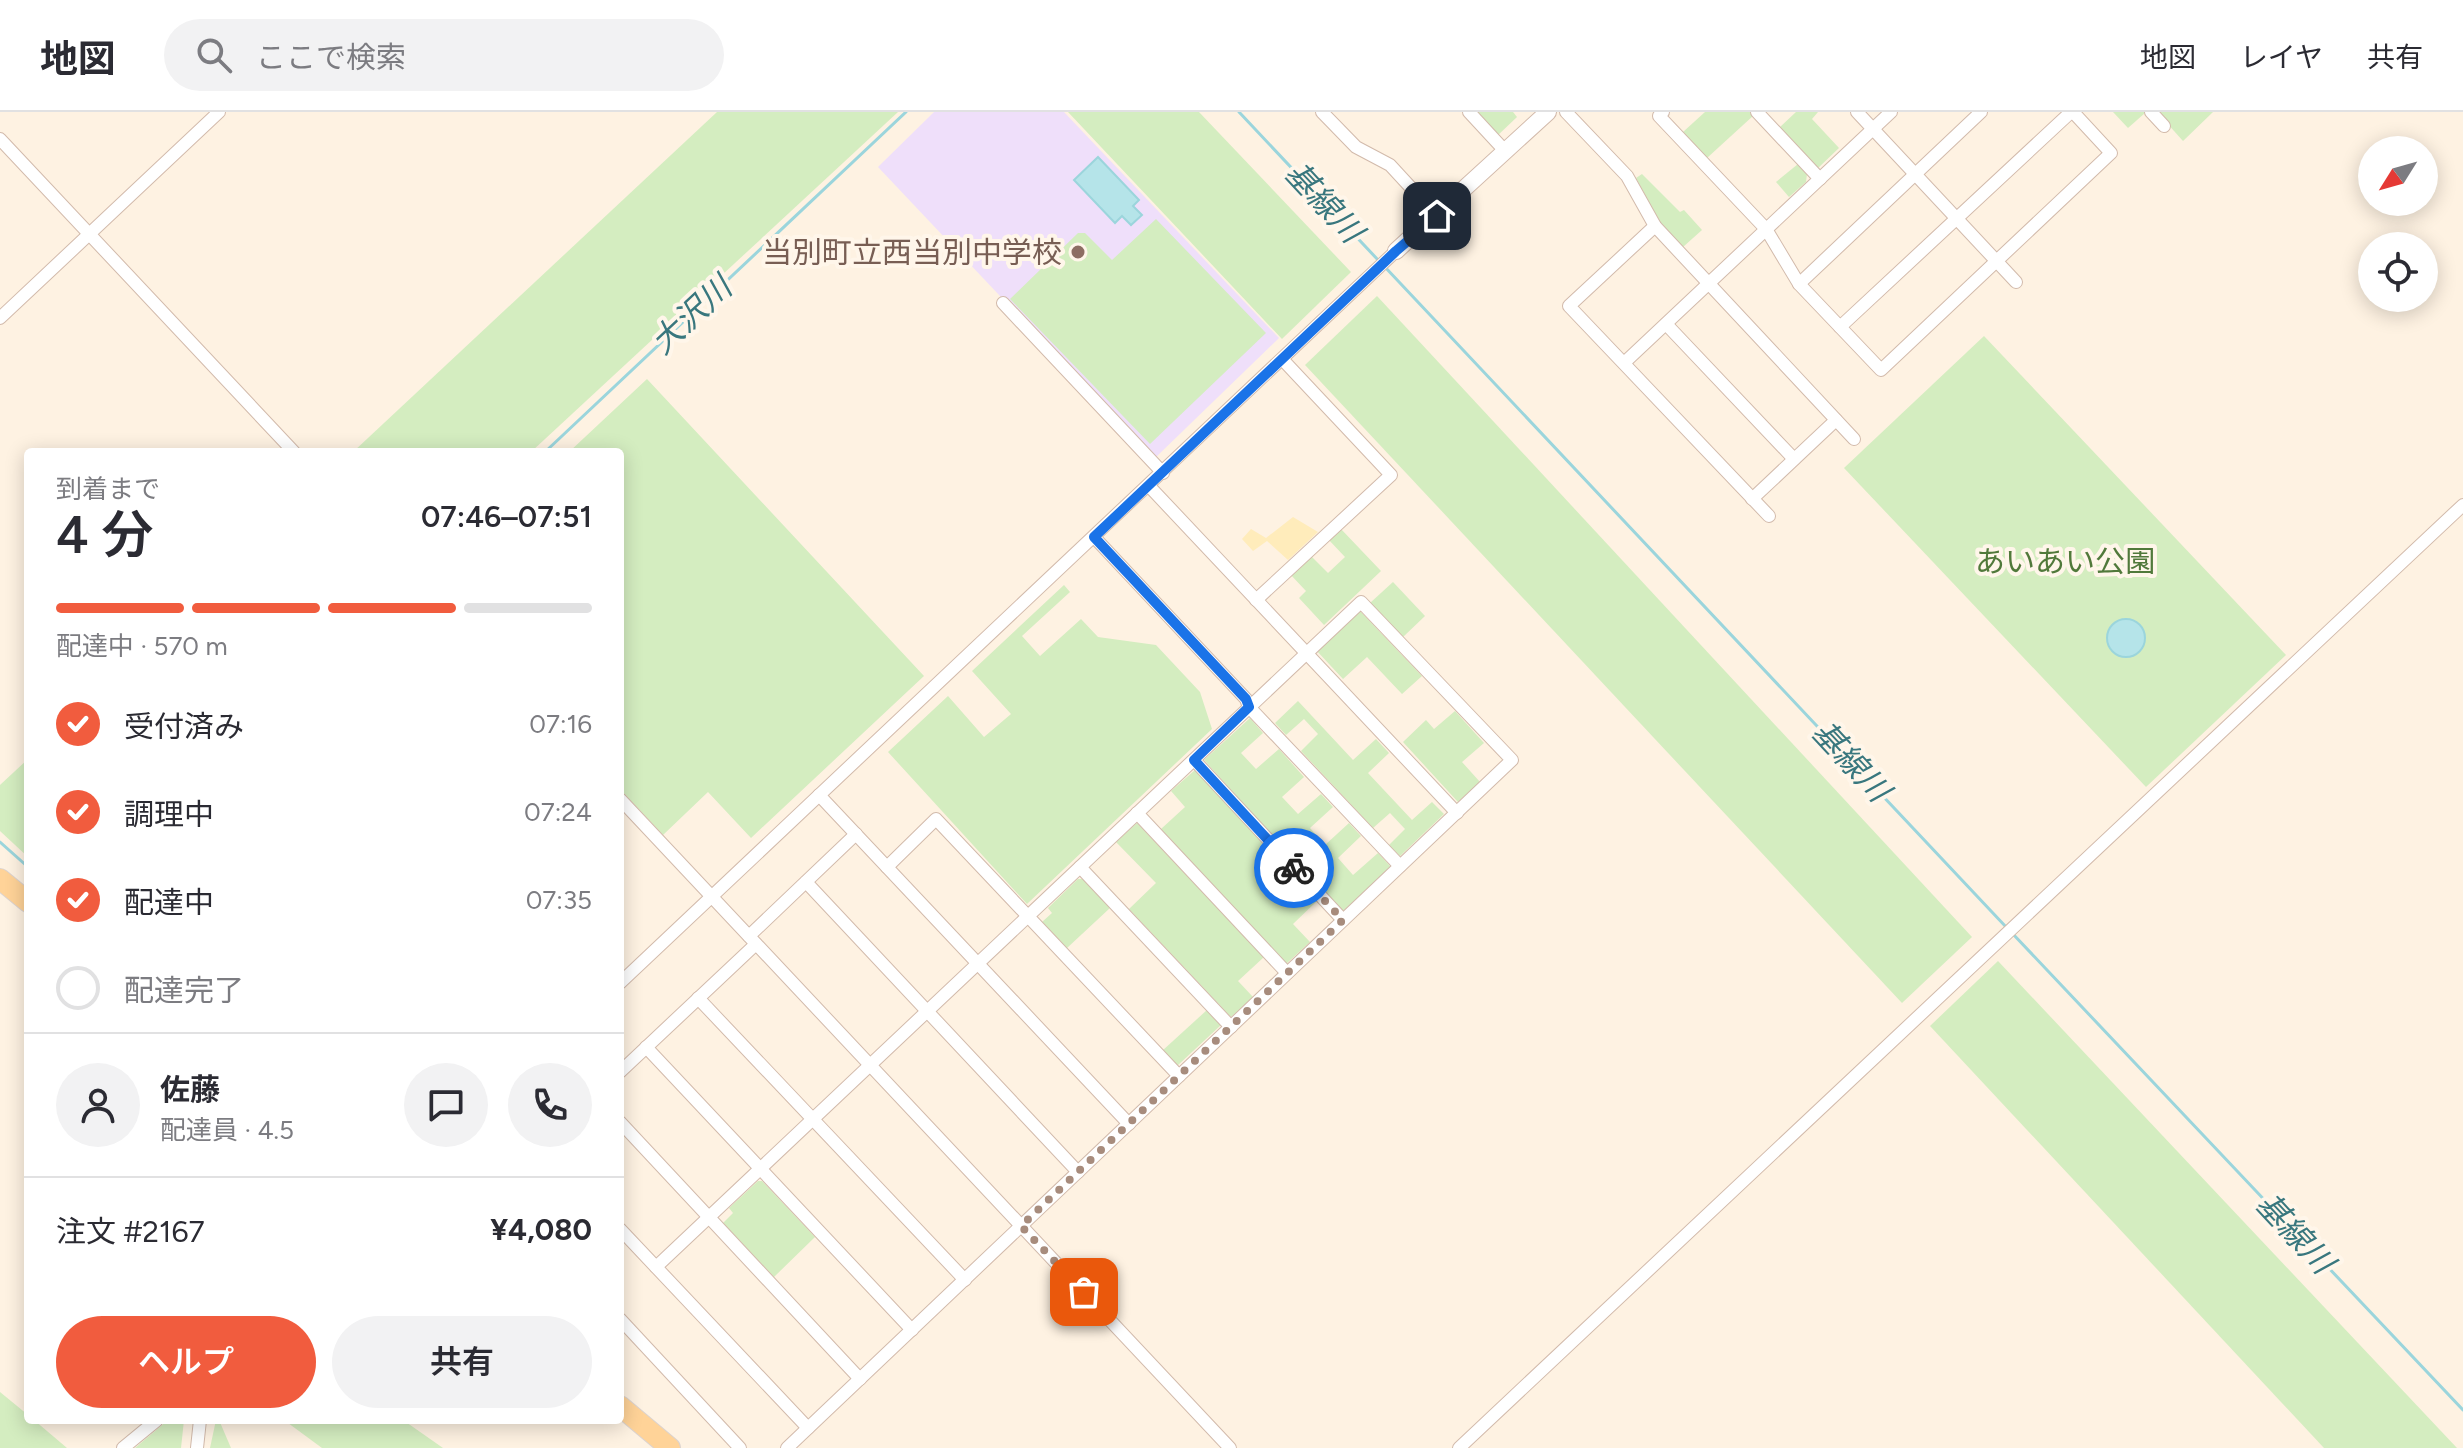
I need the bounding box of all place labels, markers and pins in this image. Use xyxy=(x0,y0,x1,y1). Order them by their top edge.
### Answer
pin xyxy=(1403,182,1471,250)
place label: 当別町立西当別中学校 xyxy=(762,234,1062,271)
marker: 当別町立西当別中学校 xyxy=(1069,243,1087,261)
pin xyxy=(1050,1258,1118,1326)

